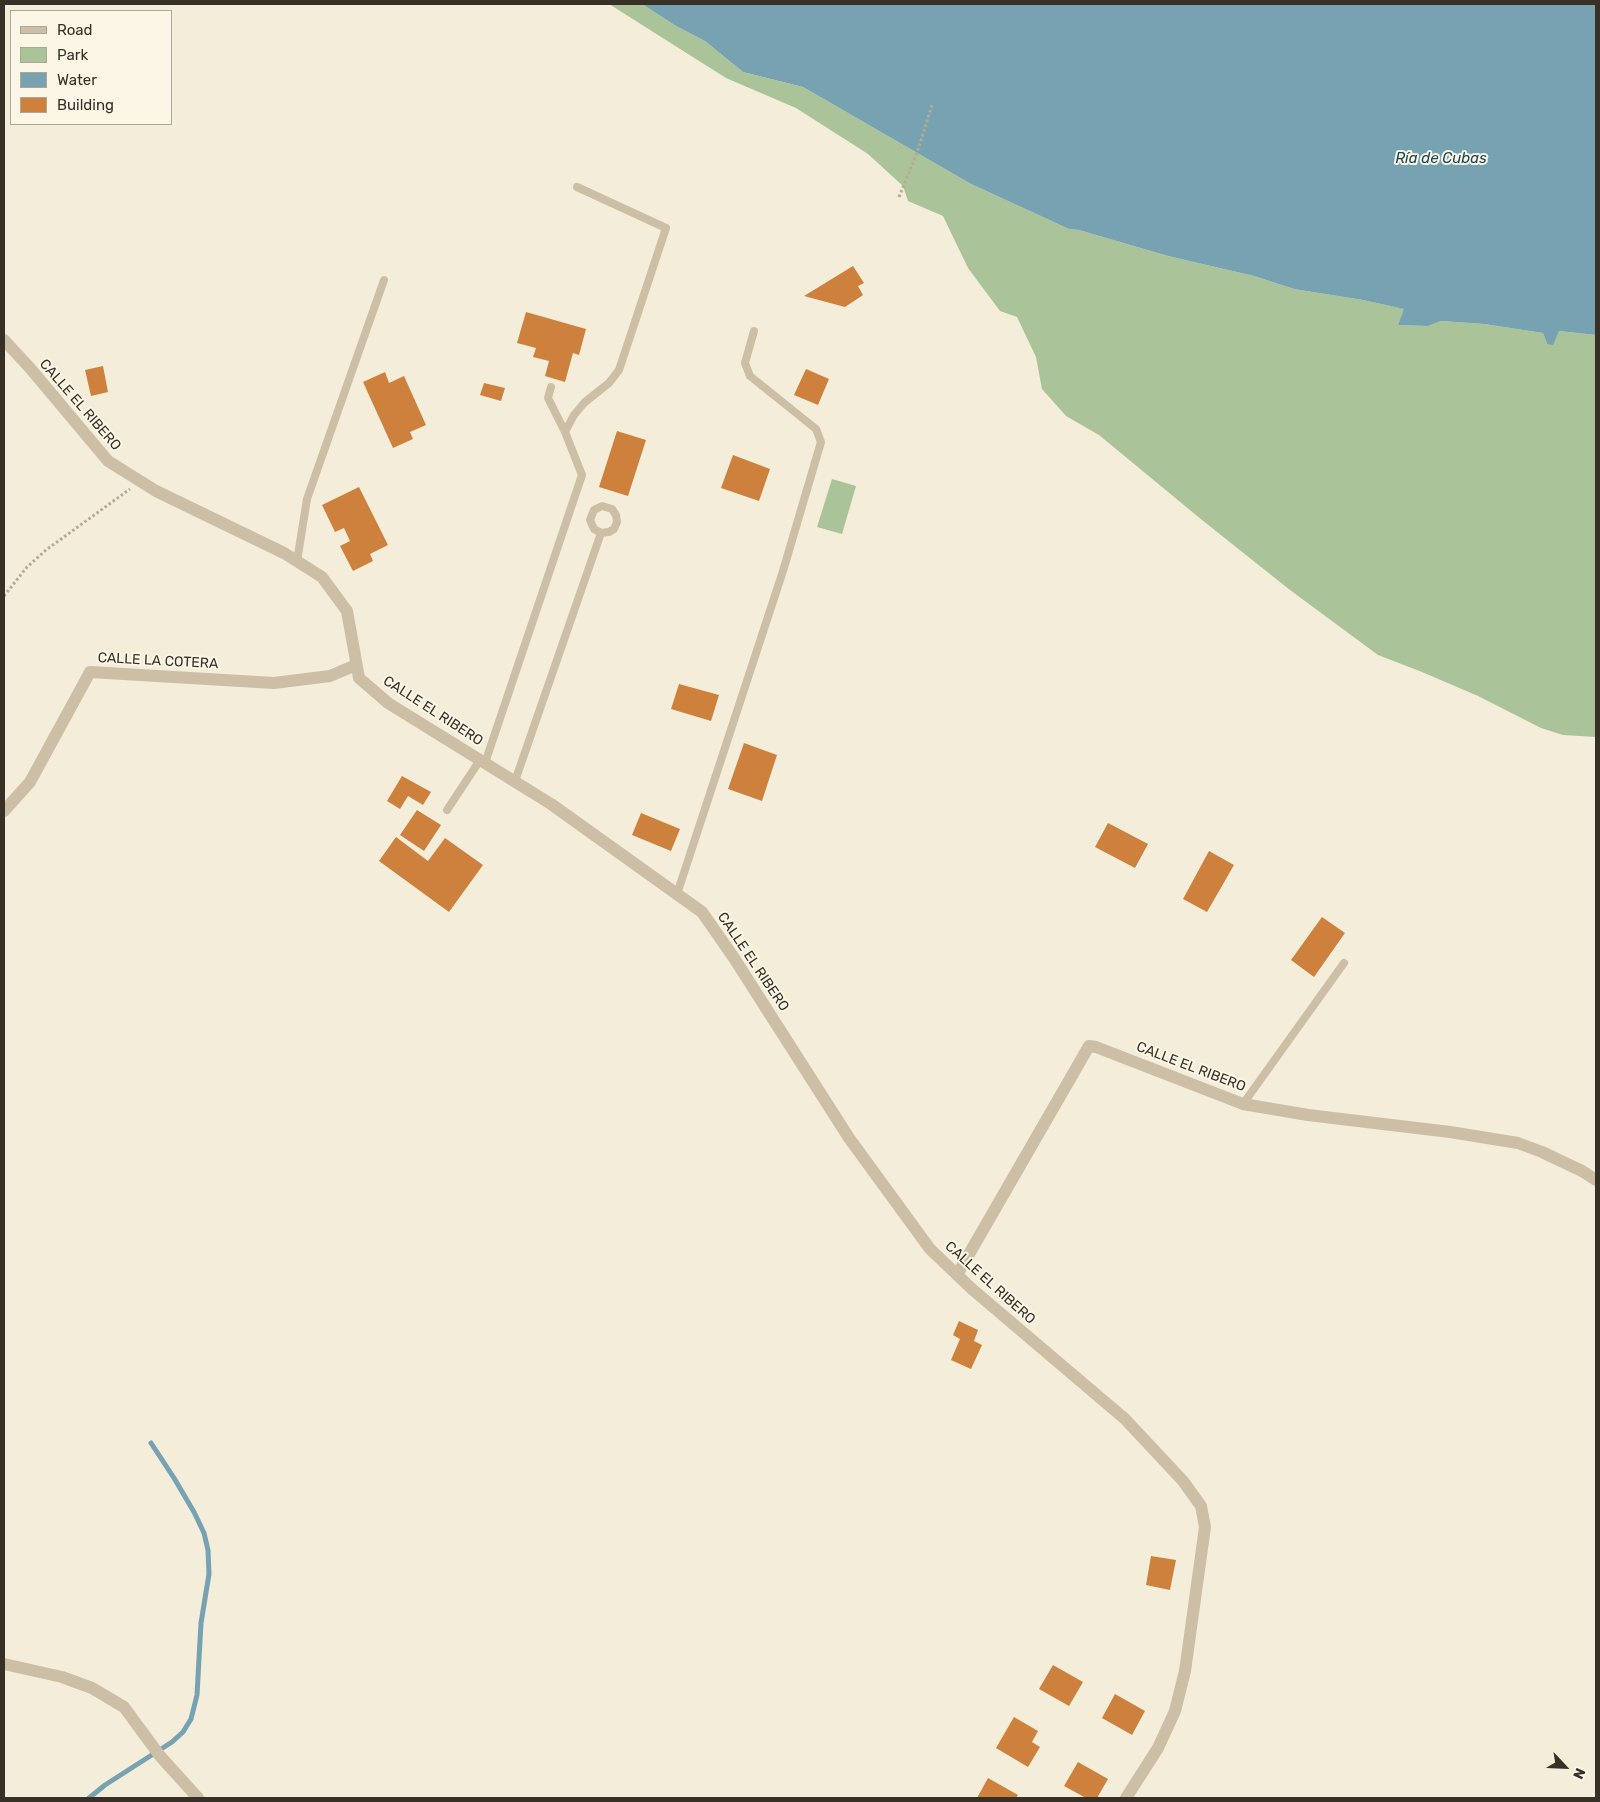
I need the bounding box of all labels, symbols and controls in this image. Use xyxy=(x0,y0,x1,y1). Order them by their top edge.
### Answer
legend xyxy=(10,10,172,125)
text: Road xyxy=(57,21,93,39)
text: Park xyxy=(57,46,88,64)
text: Water xyxy=(57,71,97,89)
text: Building xyxy=(57,96,114,114)
water label: Ría de Cubas xyxy=(1395,150,1487,168)
street label: CALLE EL RIBERO xyxy=(36,356,124,454)
street label: CALLE LA COTERA xyxy=(97,649,219,673)
street label: CALLE EL RIBERO xyxy=(380,672,486,750)
street label: CALLE EL RIBERO xyxy=(714,909,792,1015)
street label: CALLE EL RIBERO xyxy=(1134,1038,1248,1096)
street label: CALLE EL RIBERO xyxy=(941,1238,1039,1328)
north arrow xyxy=(1540,1742,1590,1792)
text: N xyxy=(1569,1765,1589,1782)

